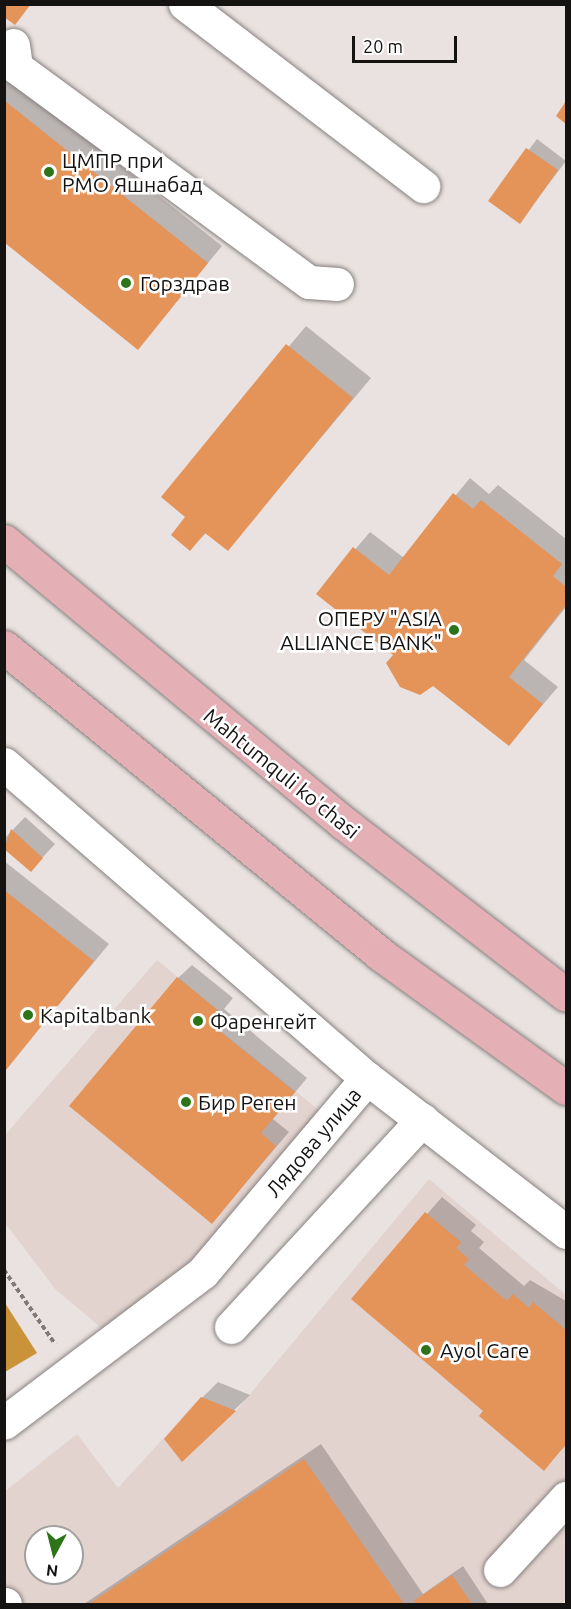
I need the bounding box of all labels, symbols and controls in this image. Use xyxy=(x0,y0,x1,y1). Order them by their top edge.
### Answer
scale bar xyxy=(355,24,460,62)
text: 20 m xyxy=(363,36,403,56)
place label: ЦМПР при РМО Яшнабад xyxy=(62,147,202,197)
marker: ЦМПР при РМО Яшнабад xyxy=(40,163,58,181)
place label: Горздрав xyxy=(140,270,230,296)
marker: Горздрав xyxy=(117,274,135,292)
place label: ОПЕРУ "ASIA ALLIANCE BANK" xyxy=(280,605,442,655)
marker: ОПЕРУ "ASIA ALLIANCE BANK" xyxy=(447,623,461,637)
street label: Mahtumquli ko'chasi xyxy=(199,702,365,844)
place label: Kapitalbank xyxy=(40,1002,151,1028)
marker: Kapitalbank xyxy=(21,1008,35,1022)
place label: Фаренгейт xyxy=(210,1008,317,1034)
marker: Фаренгейт xyxy=(191,1014,205,1028)
street label: Лядова улица xyxy=(260,1082,366,1202)
place label: Бир Реген xyxy=(198,1089,297,1115)
marker: Бир Реген xyxy=(179,1095,193,1109)
place label: Ayol Care xyxy=(440,1337,529,1363)
marker: Ayol Care xyxy=(417,1341,435,1359)
north arrow xyxy=(24,1525,84,1585)
text: N xyxy=(45,1561,59,1581)

